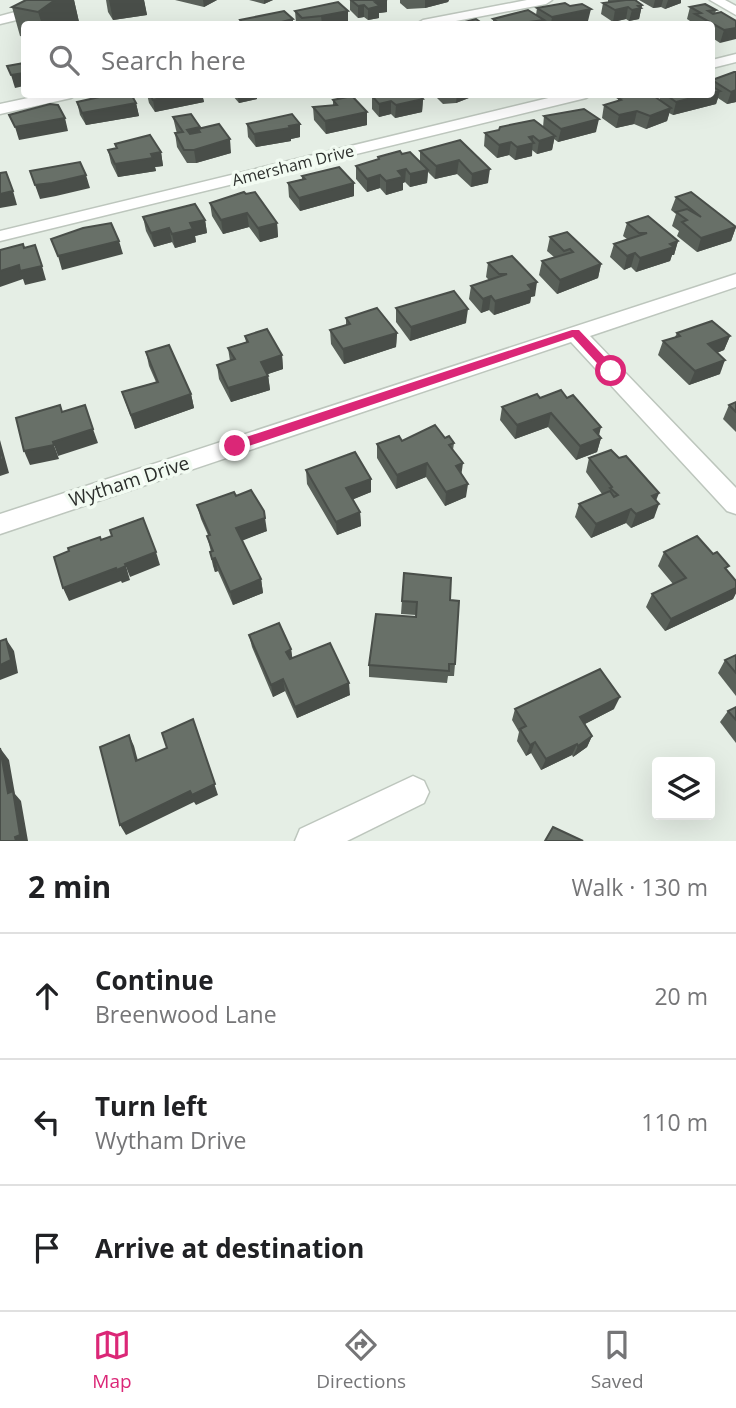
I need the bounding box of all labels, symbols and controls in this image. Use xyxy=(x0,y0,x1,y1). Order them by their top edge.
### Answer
search box xyxy=(21,21,715,98)
icon: search xyxy=(45,41,83,79)
text: Search here xyxy=(101,42,246,78)
street label: Amersham Drive xyxy=(230,139,356,191)
route start xyxy=(595,355,626,386)
route end xyxy=(219,430,250,461)
street label: Wytham Drive xyxy=(66,449,192,513)
map controls xyxy=(652,757,715,820)
button: layers xyxy=(652,757,715,820)
text: 2 min xyxy=(28,866,111,907)
text: Walk · 130 m xyxy=(571,871,708,903)
text: Continue xyxy=(95,962,214,998)
icon: ahead xyxy=(28,977,66,1015)
text: 20 m xyxy=(654,980,708,1012)
text: Breenwood Lane xyxy=(95,998,277,1030)
text: Turn left xyxy=(95,1088,207,1124)
icon: left xyxy=(28,1103,66,1141)
text: 110 m xyxy=(641,1106,708,1138)
text: Wytham Drive xyxy=(95,1124,246,1156)
icon: arrive xyxy=(28,1229,66,1267)
text: Arrive at destination xyxy=(95,1230,364,1266)
tab: Map xyxy=(92,1326,132,1394)
tab: Directions xyxy=(316,1326,406,1394)
tab: Saved xyxy=(591,1326,644,1394)

